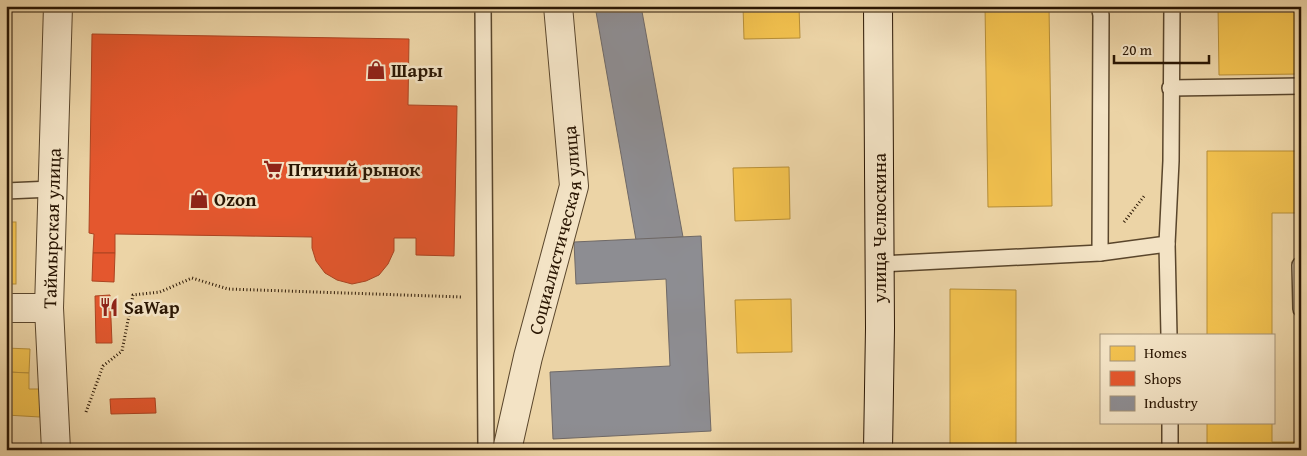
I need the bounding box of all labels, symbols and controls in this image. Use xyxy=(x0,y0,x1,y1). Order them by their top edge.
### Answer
scale bar xyxy=(1114,32,1210,64)
text: 20 m xyxy=(1122,39,1153,60)
place label: Шары xyxy=(391,56,443,84)
shop icon: Шары xyxy=(365,59,387,81)
street label: Социалистическая улица xyxy=(521,125,588,338)
street label: Таймырская улица xyxy=(35,147,68,309)
street label: улица Челюскина xyxy=(865,153,893,304)
place label: Птичий рынок xyxy=(288,155,420,183)
supermarket icon: Птичий рынок xyxy=(262,158,284,180)
place label: Ozon xyxy=(214,185,257,213)
shop icon: Ozon xyxy=(188,188,210,210)
place label: SaWap xyxy=(124,293,180,321)
restaurant icon: SaWap xyxy=(98,296,120,318)
legend xyxy=(1100,334,1274,424)
text: Homes xyxy=(1144,342,1187,363)
text: Shops xyxy=(1144,368,1181,389)
text: Industry xyxy=(1144,392,1199,413)

